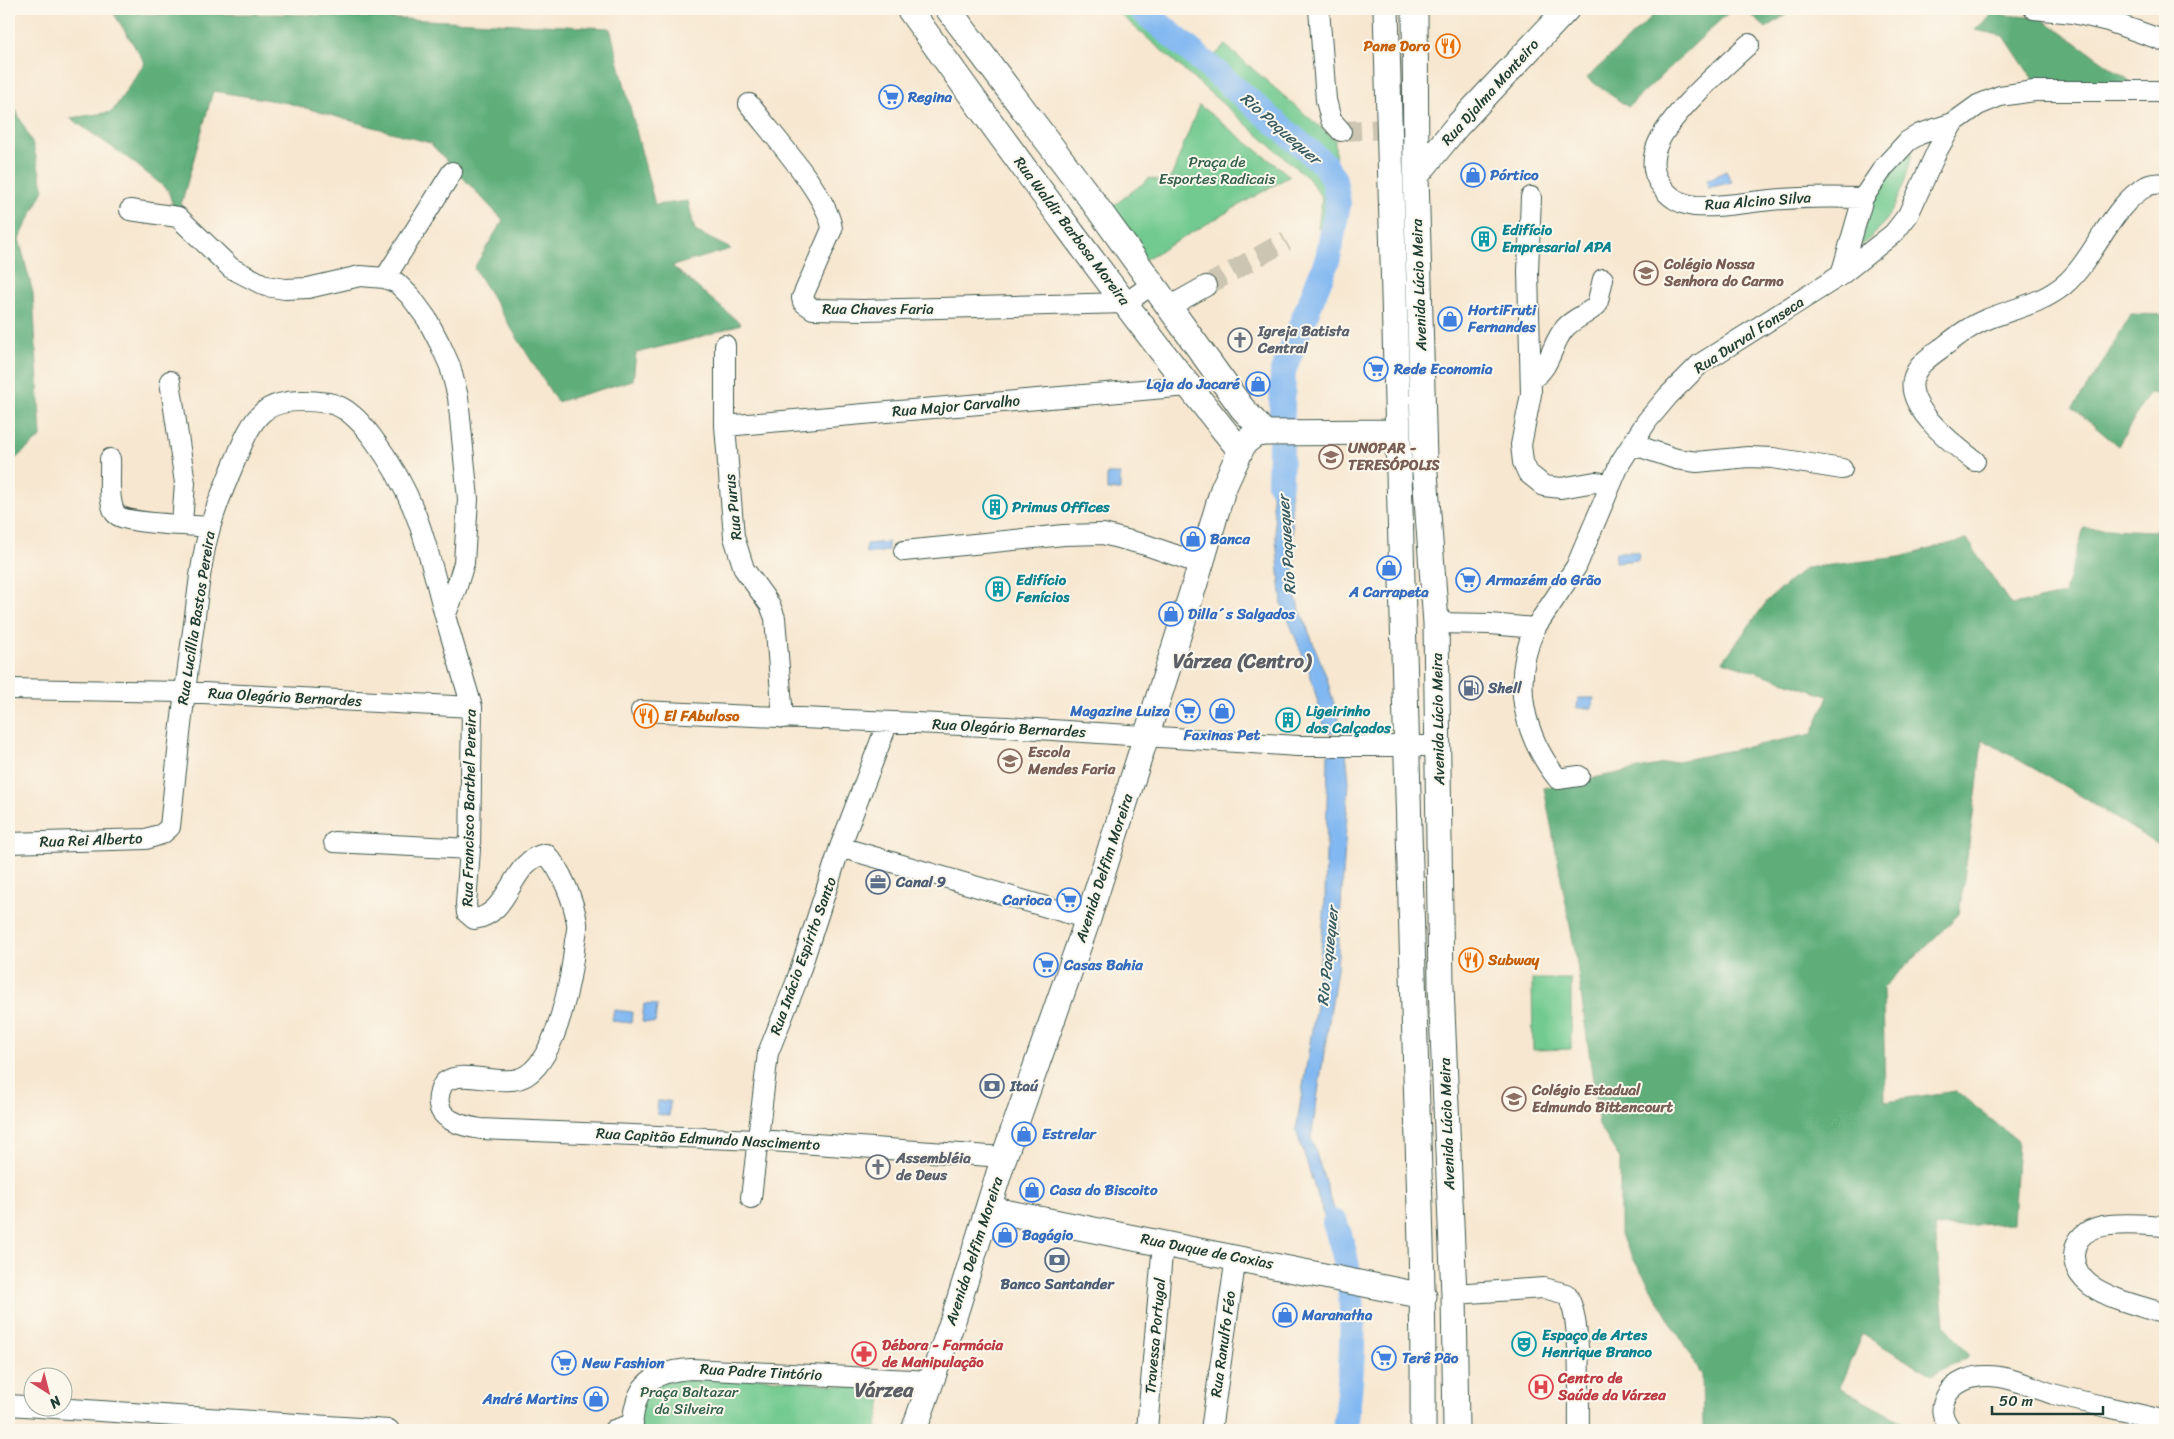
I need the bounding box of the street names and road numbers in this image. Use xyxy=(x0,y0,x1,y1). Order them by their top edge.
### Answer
street label: Rua Djalma Monteiro xyxy=(1435,32,1546,152)
street label: Rua Waldir Barbosa Moreira xyxy=(1007,151,1137,312)
street label: Rua Alcino Silva xyxy=(1704,184,1812,218)
street label: Avenida Lúcio Meira xyxy=(1404,218,1434,352)
street label: Rua Durval Fonseca xyxy=(1688,289,1810,381)
street label: Rua Chaves Faria xyxy=(822,296,934,322)
street label: Rua Major Carvalho xyxy=(891,387,1021,425)
street label: Rua Purus xyxy=(717,472,749,541)
street label: Rua Lucíllia Bastos Pereira xyxy=(169,529,223,707)
street label: Avenida Lúcio Meira xyxy=(1424,652,1452,786)
street label: Rua Olegário Bernardes xyxy=(208,680,363,714)
street label: Rua Francisco Barthel Pereira xyxy=(454,709,484,907)
street label: Rua Olegário Bernardes xyxy=(932,711,1087,745)
street label: Avenida Delfim Moreira xyxy=(1067,790,1140,947)
street label: Rua Rei Alberto xyxy=(39,825,143,855)
street label: Rua Inácio Espírito Santo xyxy=(762,873,844,1039)
street label: Avenida Lúcio Meira xyxy=(1432,1057,1462,1191)
street label: Rua Capitão Edmundo Nascimento xyxy=(595,1120,821,1158)
street label: Avenida Delfim Moreira xyxy=(937,1173,1010,1330)
street label: Rua Duque de Caxias xyxy=(1138,1225,1276,1277)
street label: Travessa Portugal xyxy=(1137,1276,1173,1395)
street label: Rua Ranulfo Féo xyxy=(1203,1289,1243,1399)
street label: Rua Padre Tintório xyxy=(699,1356,823,1388)

